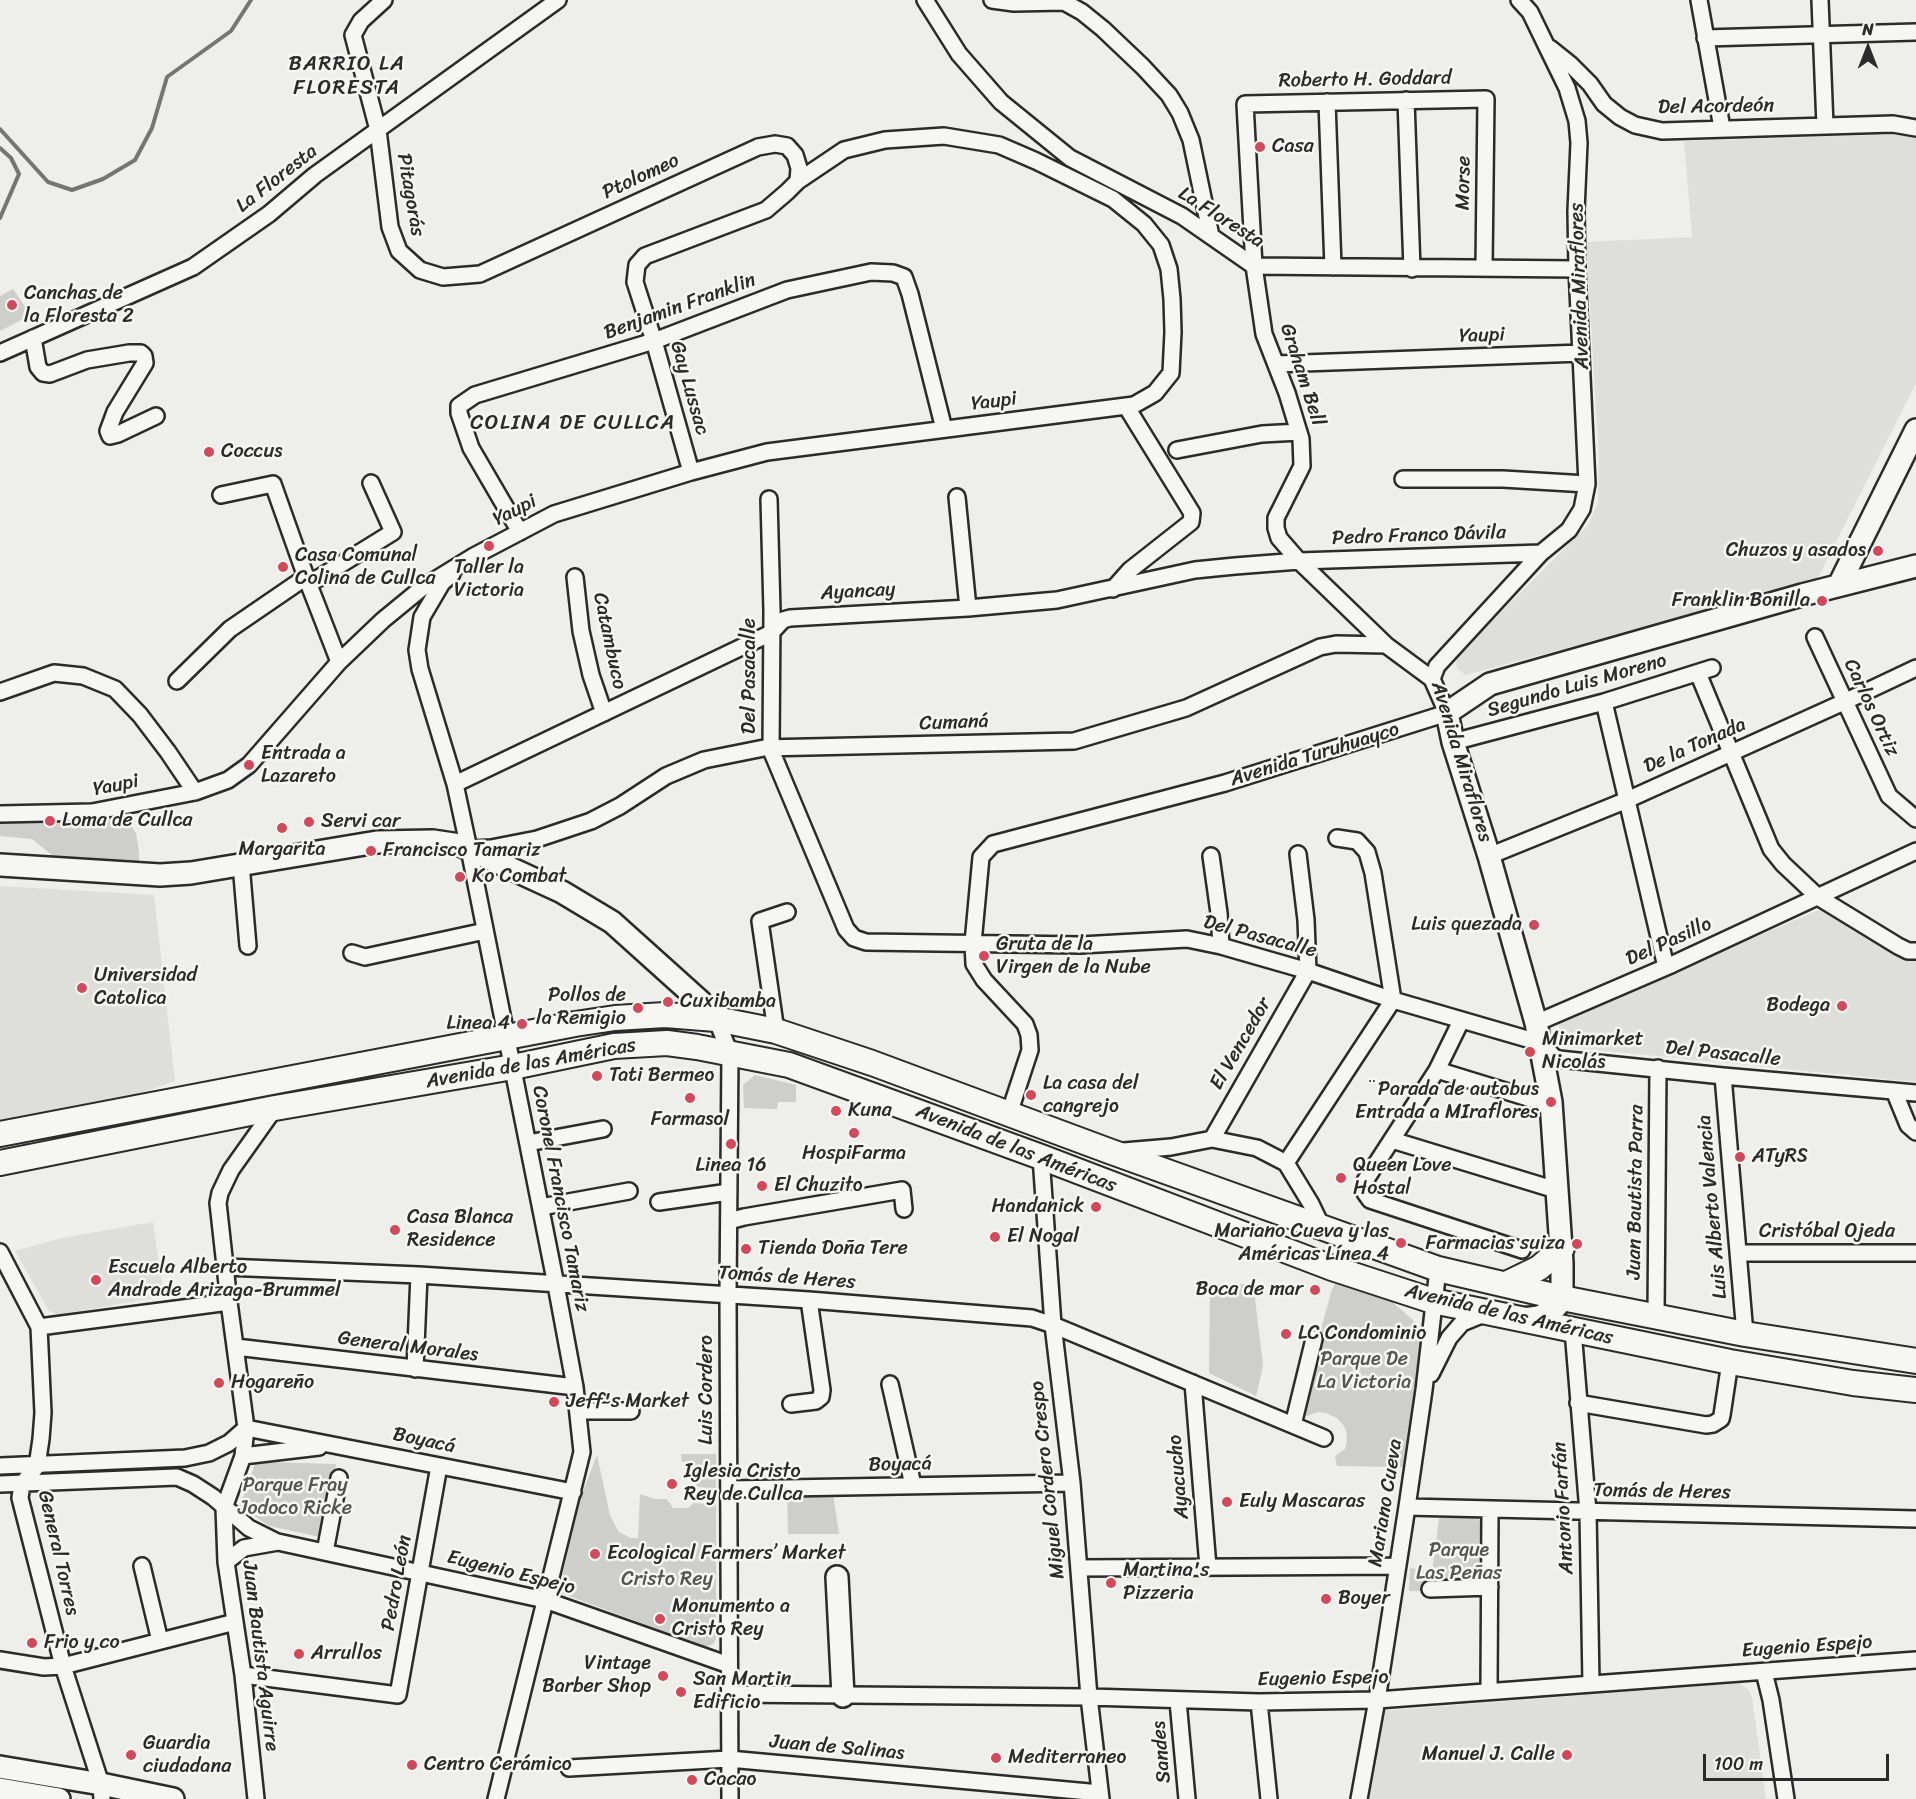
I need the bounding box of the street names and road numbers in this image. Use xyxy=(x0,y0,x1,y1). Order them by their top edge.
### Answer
street label: Roberto H. Goddard xyxy=(1278,66,1452,94)
street label: Del Acordeón xyxy=(1658,94,1774,120)
street label: La Floresta xyxy=(232,140,322,218)
street label: Ptolomeo xyxy=(599,149,683,205)
street label: Pitagorás xyxy=(391,152,429,238)
street label: Morse xyxy=(1452,156,1476,210)
street label: La Floresta xyxy=(1174,182,1268,254)
street label: Avenida Miraflores xyxy=(1565,202,1595,370)
street label: Benjamin Franklin xyxy=(601,268,759,346)
street label: Graham Bell xyxy=(1274,321,1330,429)
street label: Yaupi xyxy=(1459,323,1505,349)
street label: Gay Lussac xyxy=(664,338,714,438)
street label: Yaupi xyxy=(970,387,1018,417)
street label: Yaupi xyxy=(489,490,541,532)
street label: Pedro Franco Dávila xyxy=(1331,521,1507,551)
street label: Ayancay xyxy=(820,578,896,606)
street label: Catambuco xyxy=(587,590,631,692)
street label: Del Pasacalle xyxy=(738,618,762,734)
street label: Segundo Luis Moreno xyxy=(1484,649,1670,723)
street label: Carlos Ortiz xyxy=(1838,655,1904,761)
street label: Avenida Miraflores xyxy=(1425,679,1497,845)
street label: Cumaná xyxy=(919,710,989,736)
street label: De la Tonada xyxy=(1640,713,1750,779)
street label: Avenida Turuhuayco xyxy=(1228,718,1402,792)
street label: Yaupi xyxy=(91,770,141,802)
street label: Del Pasacalle xyxy=(1201,910,1319,964)
street label: Del Pasillo xyxy=(1622,912,1716,972)
street label: El Vencedor xyxy=(1205,994,1277,1094)
street label: Avenida de las Américas xyxy=(424,1034,638,1094)
street label: Del Pasacalle xyxy=(1664,1036,1782,1072)
street label: Coronel Francisco Tamariz xyxy=(526,1084,594,1314)
street label: Avenida de las Américas xyxy=(912,1100,1120,1198)
street label: Juan Bautista Parra xyxy=(1622,1104,1650,1280)
street label: Luis Alberto Valencia xyxy=(1693,1114,1733,1300)
street label: Cristóbal Ojeda xyxy=(1759,1220,1895,1244)
street label: Tomás de Heres xyxy=(718,1261,856,1295)
street label: Avenida de las Américas xyxy=(1403,1279,1615,1351)
street label: General Morales xyxy=(336,1326,480,1368)
street label: Luis Cordero xyxy=(695,1335,719,1445)
street label: Miguel Cordero Crespo xyxy=(1026,1380,1070,1580)
street label: Boyacá xyxy=(391,1423,457,1459)
street label: Ayacucho xyxy=(1163,1434,1195,1520)
street label: Mariano Cueva xyxy=(1364,1437,1408,1569)
street label: Antonio Farfán xyxy=(1549,1441,1579,1575)
street label: Boyacá xyxy=(868,1452,932,1478)
street label: Tomás de Heres xyxy=(1593,1479,1731,1505)
street label: General Torres xyxy=(32,1488,84,1618)
street label: Pedro León xyxy=(377,1533,417,1633)
street label: Eugenio Espejo xyxy=(445,1546,577,1600)
street label: Juan Bautista Aguirre xyxy=(236,1559,284,1753)
street label: Eugenio Espejo xyxy=(1741,1630,1873,1664)
street label: Eugenio Espejo xyxy=(1257,1666,1389,1692)
street label: Sandes xyxy=(1147,1720,1177,1784)
street label: Juan de Salinas xyxy=(769,1730,905,1766)

